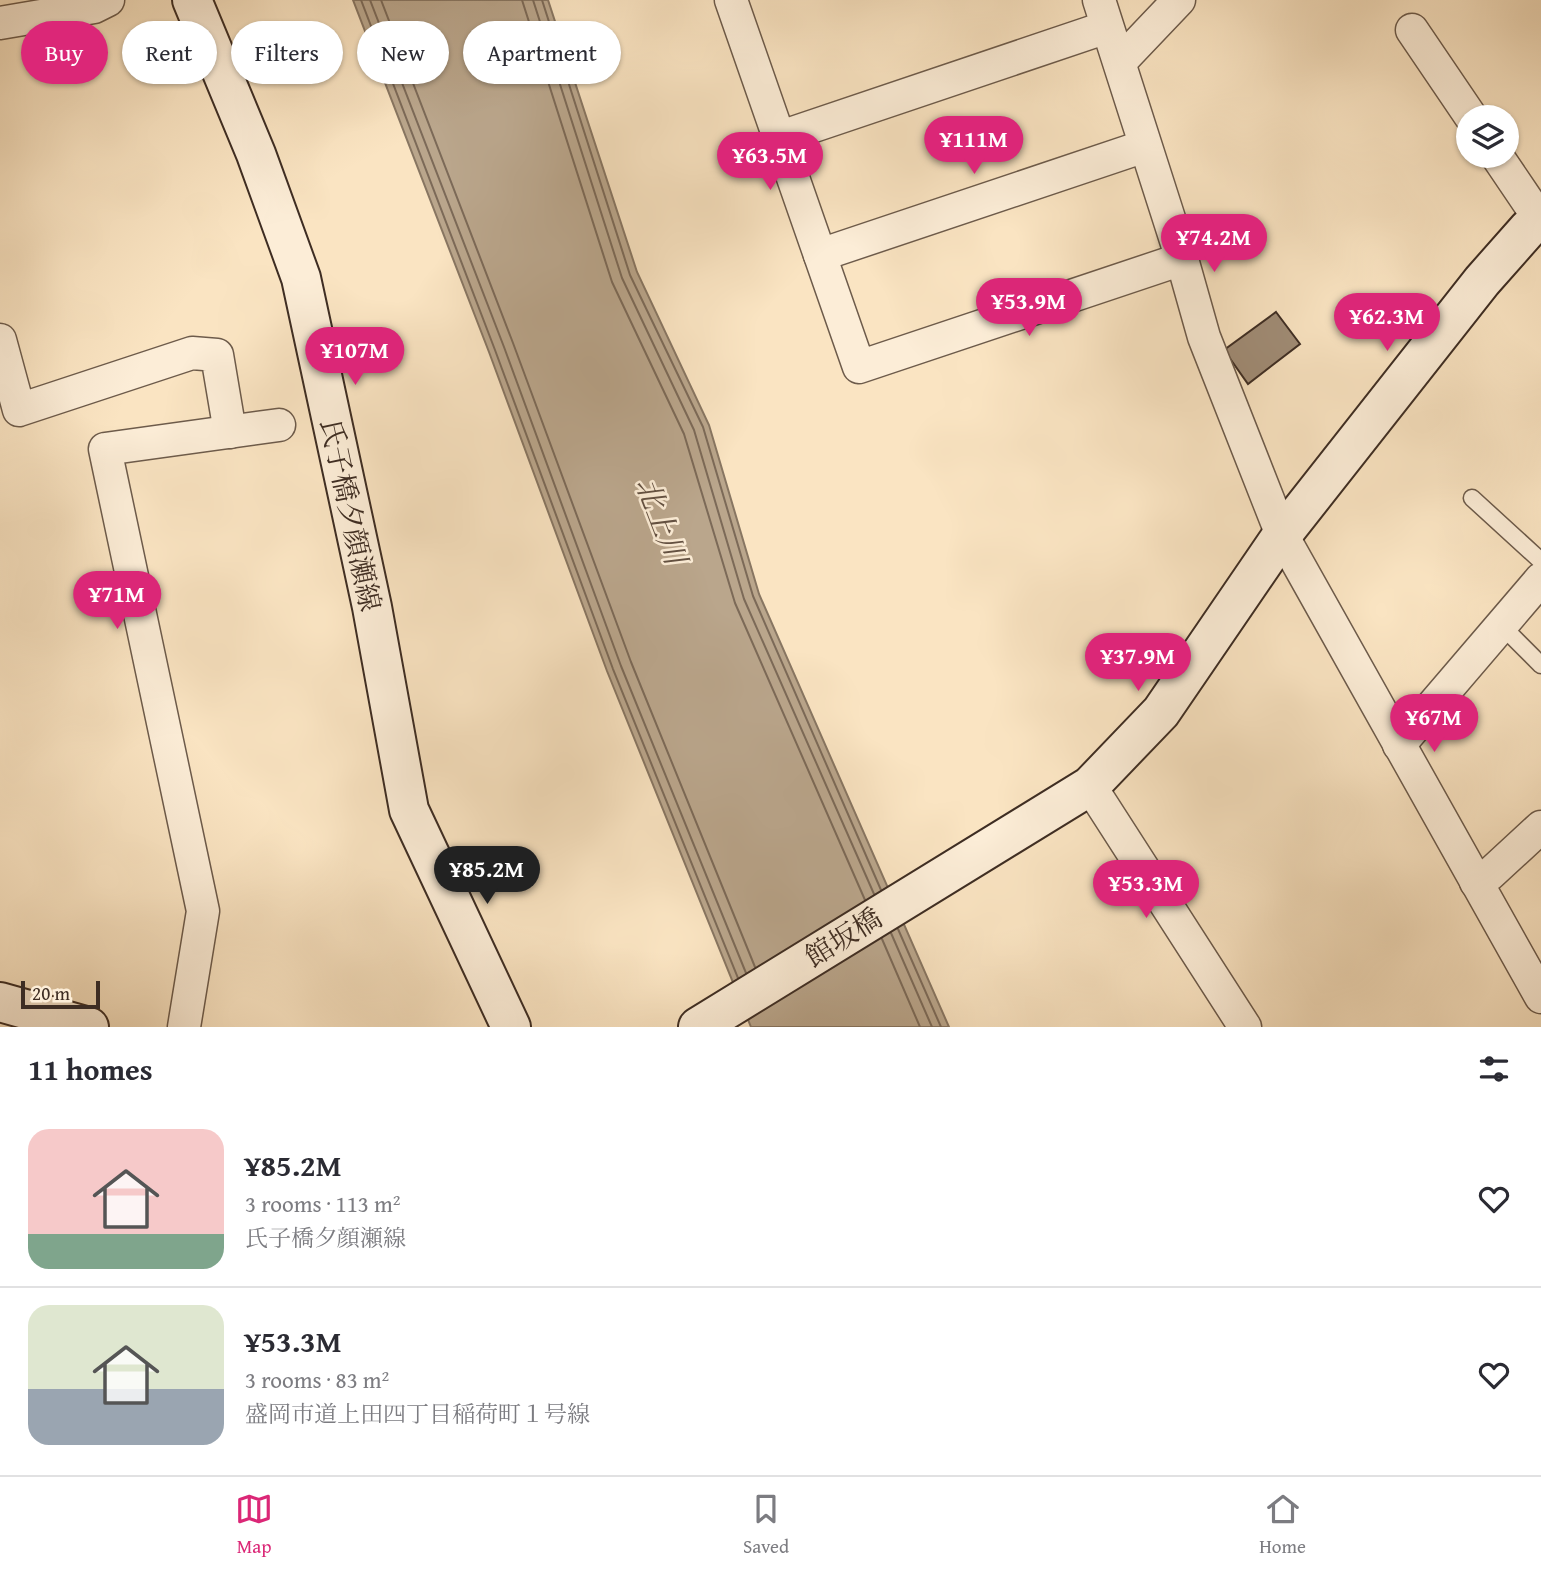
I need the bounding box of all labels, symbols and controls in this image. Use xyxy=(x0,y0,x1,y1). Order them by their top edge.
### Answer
chip: Buy xyxy=(21,21,108,84)
chip: Rent xyxy=(122,21,217,84)
chip: Filters xyxy=(231,21,343,84)
chip: New xyxy=(357,21,449,84)
chip: Apartment xyxy=(463,21,621,84)
map controls xyxy=(1456,105,1519,168)
button: layers xyxy=(1456,105,1519,168)
pin: ¥111M xyxy=(925,116,1023,176)
text: ¥111M xyxy=(940,122,1008,155)
pin: ¥63.5M xyxy=(713,132,827,192)
text: ¥63.5M xyxy=(733,138,807,171)
pin: ¥74.2M xyxy=(1157,215,1271,274)
text: ¥74.2M xyxy=(1177,220,1251,253)
pin: ¥53.9M xyxy=(972,278,1086,338)
text: ¥53.9M xyxy=(992,284,1066,317)
pin: ¥62.3M xyxy=(1330,294,1444,353)
text: ¥62.3M xyxy=(1350,299,1424,332)
pin: ¥107M xyxy=(306,328,404,387)
text: ¥107M xyxy=(321,333,389,366)
street label: 氏子橋夕顔瀬線 xyxy=(311,415,392,615)
water label: 北上川 xyxy=(625,471,700,573)
pin: ¥71M xyxy=(76,572,158,631)
text: ¥71M xyxy=(89,577,145,610)
pin: ¥37.9M xyxy=(1081,634,1195,693)
text: ¥37.9M xyxy=(1101,639,1175,672)
pin: ¥67M xyxy=(1393,694,1475,754)
text: ¥67M xyxy=(1406,700,1462,733)
pin: ¥85.2M xyxy=(430,846,544,906)
text: ¥85.2M xyxy=(450,852,524,885)
pin: ¥53.3M xyxy=(1089,860,1203,920)
text: ¥53.3M xyxy=(1109,866,1183,899)
street label: 館坂橋 xyxy=(796,897,889,976)
scale bar xyxy=(21,978,100,1010)
text: 20 m xyxy=(32,979,70,1007)
text: 11 homes xyxy=(28,1047,153,1091)
icon: filters xyxy=(1475,1050,1513,1088)
text: ¥85.2M xyxy=(245,1143,341,1187)
icon: home xyxy=(84,1157,168,1241)
icon: heart xyxy=(1475,1180,1513,1218)
text: 3 rooms · 113 m² xyxy=(245,1187,400,1220)
text: 氏子橋夕顔瀬線 xyxy=(245,1221,406,1254)
text: ¥53.3M xyxy=(245,1319,341,1363)
icon: home xyxy=(84,1333,168,1417)
icon: heart xyxy=(1475,1356,1513,1394)
text: 3 rooms · 83 m² xyxy=(245,1363,389,1396)
text: 盛岡市道上田四丁目稲荷町１号線 xyxy=(245,1397,590,1430)
tab: Map xyxy=(235,1490,273,1560)
tab: Saved xyxy=(743,1490,789,1560)
tab: Home xyxy=(1259,1490,1306,1560)

